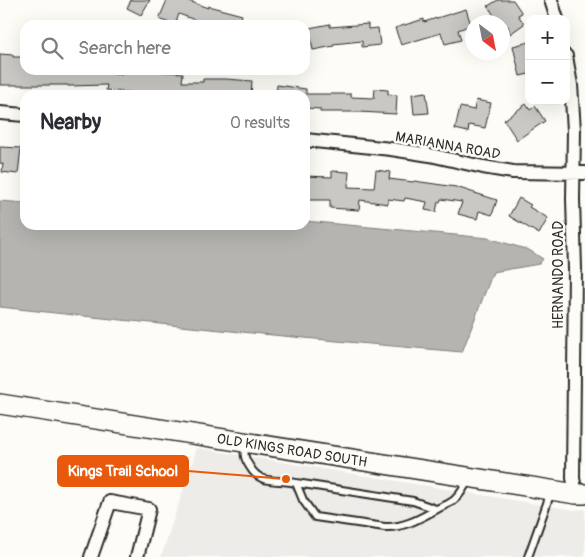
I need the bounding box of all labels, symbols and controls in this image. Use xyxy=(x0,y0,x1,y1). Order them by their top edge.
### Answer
north arrow xyxy=(465,15,510,60)
map controls xyxy=(525,15,570,105)
button: + xyxy=(525,15,570,60)
search box xyxy=(20,20,310,75)
icon: search xyxy=(38,34,66,62)
text: Search here xyxy=(78,36,171,60)
button: − xyxy=(525,60,570,105)
text: Nearby xyxy=(40,109,101,136)
text: 0 results xyxy=(230,113,290,133)
street label: MARIANNA ROAD xyxy=(394,128,502,163)
street label: HERNANDO ROAD xyxy=(550,221,567,329)
street label: OLD KINGS ROAD SOUTH xyxy=(216,430,368,471)
callout: Kings Trail School xyxy=(58,456,188,486)
text: Kings Trail School xyxy=(68,462,178,481)

